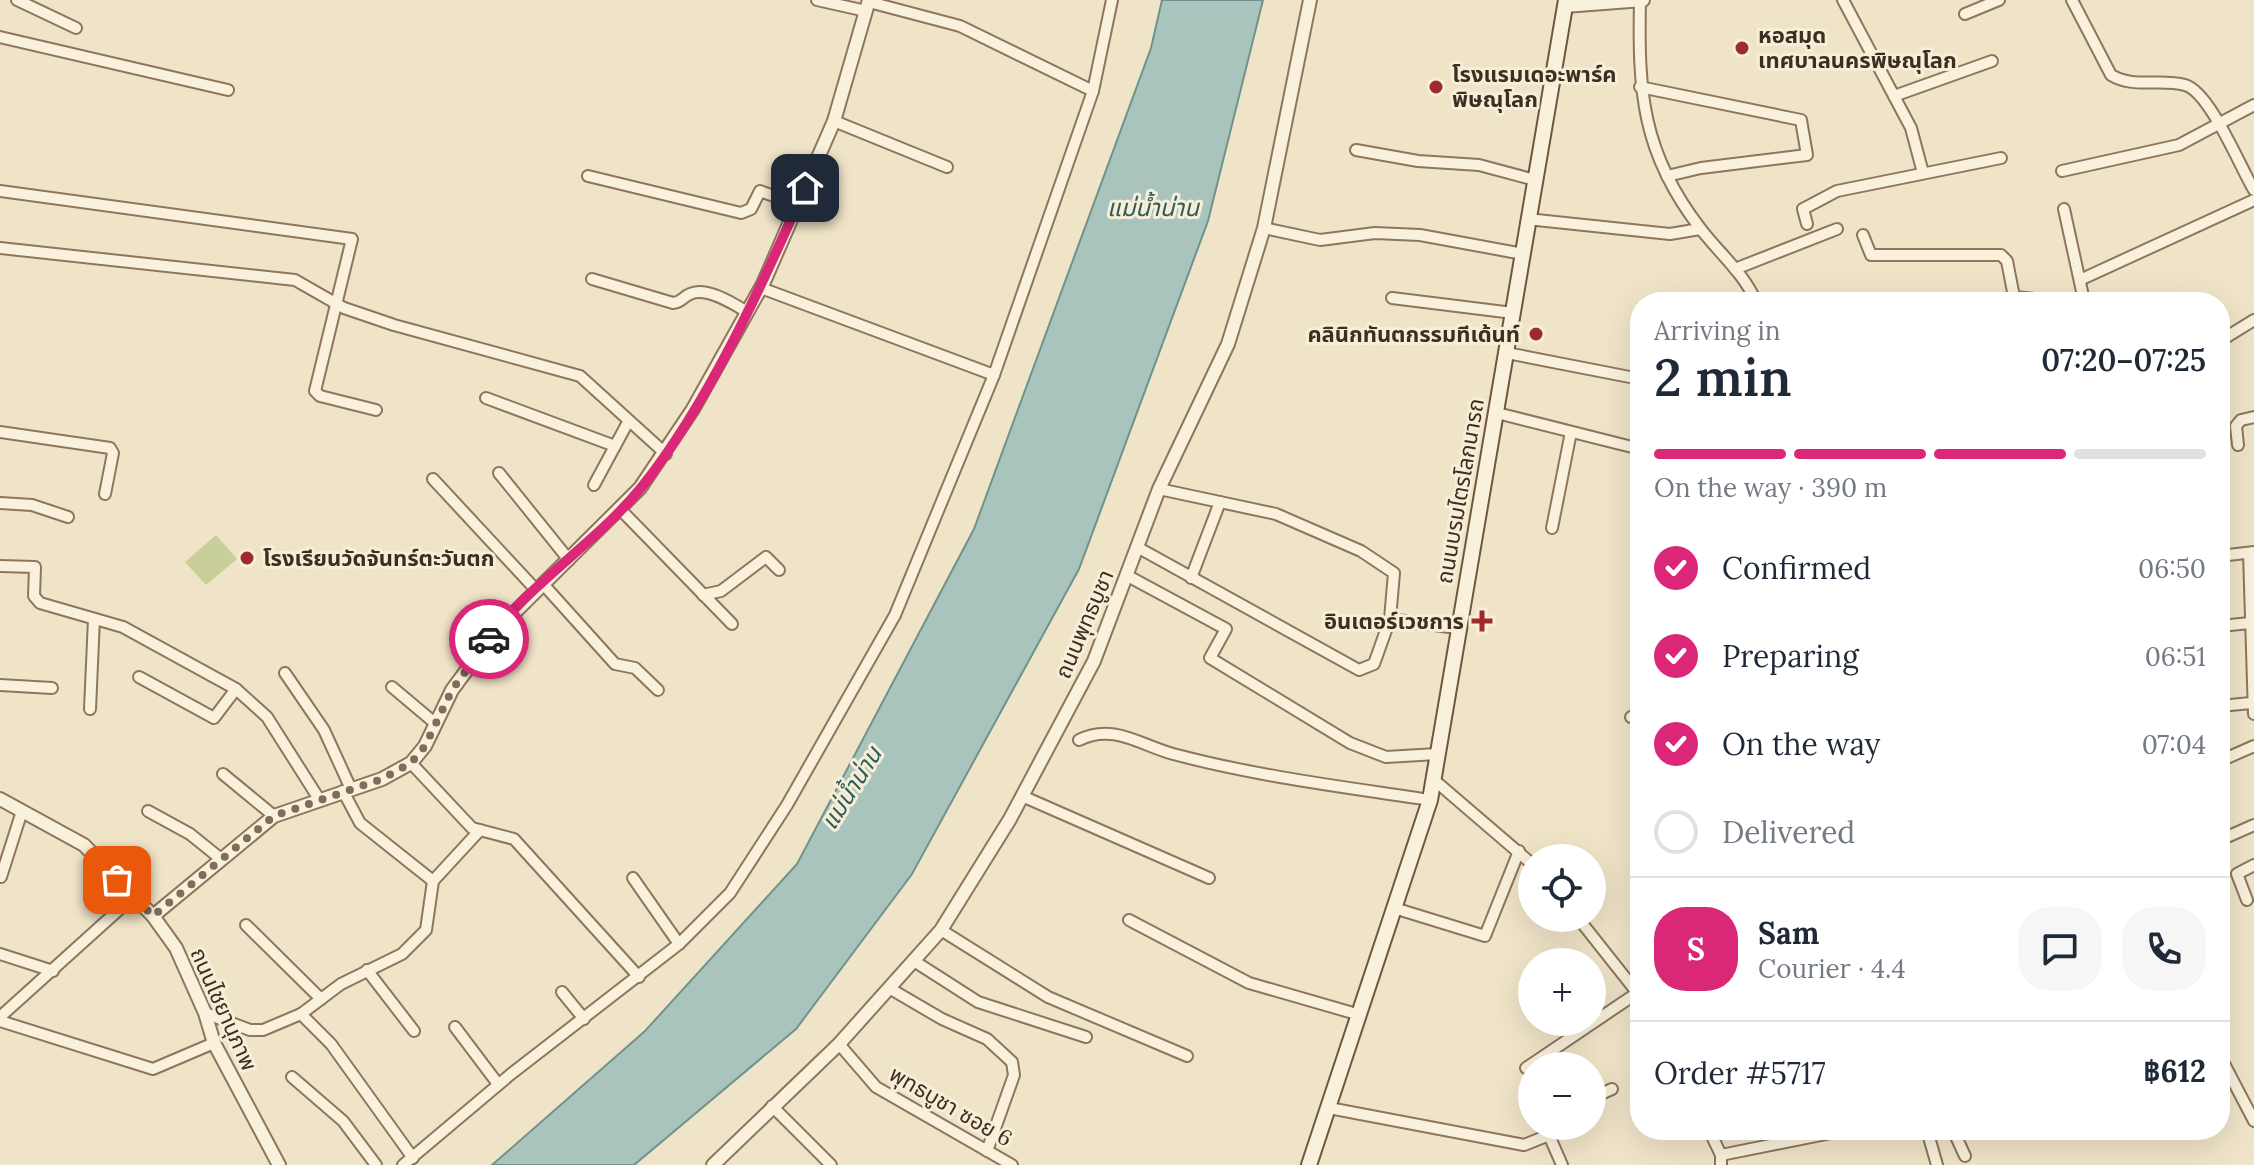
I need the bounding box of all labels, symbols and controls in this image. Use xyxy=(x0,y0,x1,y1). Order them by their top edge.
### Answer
place label: หอสมุด เทศบาลนครพิษณุโลก xyxy=(1758,21,1957,74)
marker: หอสมุด เทศบาลนครพิษณุโลก xyxy=(1733,39,1751,57)
place label: โรงแรมเดอะพาร์ค พิษณุโลก xyxy=(1452,60,1617,113)
marker: โรงแรมเดอะพาร์ค พิษณุโลก xyxy=(1427,78,1445,96)
pin xyxy=(771,154,839,222)
icon: home xyxy=(783,166,827,210)
water label: แม่น้ำน่าน xyxy=(1107,191,1200,223)
text: Arriving in xyxy=(1654,314,1781,347)
place label: คลินิกทันตกรรมทีเด้นท์ xyxy=(1307,320,1520,348)
marker: คลินิกทันตกรรมทีเด้นท์ xyxy=(1527,325,1545,343)
text: 07:20–07:25 xyxy=(2041,341,2206,379)
text: 2 min xyxy=(1654,344,1792,410)
street label: ถนนบรมไตรโลกนารถ xyxy=(1430,396,1490,586)
text: On the way · 390 m xyxy=(1654,471,1887,504)
place label: โรงเรียนวัดจันทร์ตะวันตก xyxy=(263,544,495,572)
icon: check xyxy=(1654,546,1698,590)
marker: โรงเรียนวัดจันทร์ตะวันตก xyxy=(238,549,256,567)
text: Confirmed xyxy=(1722,549,1871,587)
text: 06:50 xyxy=(2138,552,2206,585)
street label: ถนนพุทธบูชา xyxy=(1049,566,1119,682)
courier xyxy=(449,599,529,679)
place label: อินเตอร์เวชการ xyxy=(1324,607,1464,635)
marker: อินเตอร์เวชการ xyxy=(1471,610,1493,632)
icon: car xyxy=(467,617,511,661)
icon: check xyxy=(1654,634,1698,678)
text: Preparing xyxy=(1722,637,1859,675)
text: 06:51 xyxy=(2145,640,2206,673)
icon: check xyxy=(1654,722,1698,766)
text: On the way xyxy=(1722,725,1880,763)
text: 07:04 xyxy=(2142,728,2206,761)
water label: แม่น้ำน่าน xyxy=(813,739,889,835)
text: Delivered xyxy=(1722,813,1855,851)
map controls xyxy=(1518,844,1606,1140)
button: locate xyxy=(1518,844,1606,932)
pin xyxy=(83,846,151,914)
icon: bag xyxy=(95,858,139,902)
button: chat xyxy=(2018,907,2102,991)
button: phone xyxy=(2122,907,2206,991)
text: Sam xyxy=(1758,914,1819,952)
text: S xyxy=(1687,930,1705,968)
street label: ถนนไชยานุภาพ xyxy=(184,943,264,1075)
button: + xyxy=(1518,948,1606,1036)
text: Courier · 4.4 xyxy=(1758,952,1906,985)
button: − xyxy=(1518,1052,1606,1140)
text: ฿612 xyxy=(2143,1052,2206,1090)
text: Order #5717 xyxy=(1654,1054,1826,1092)
street label: พุทธบูชา ซอย 6 xyxy=(885,1060,1017,1152)

